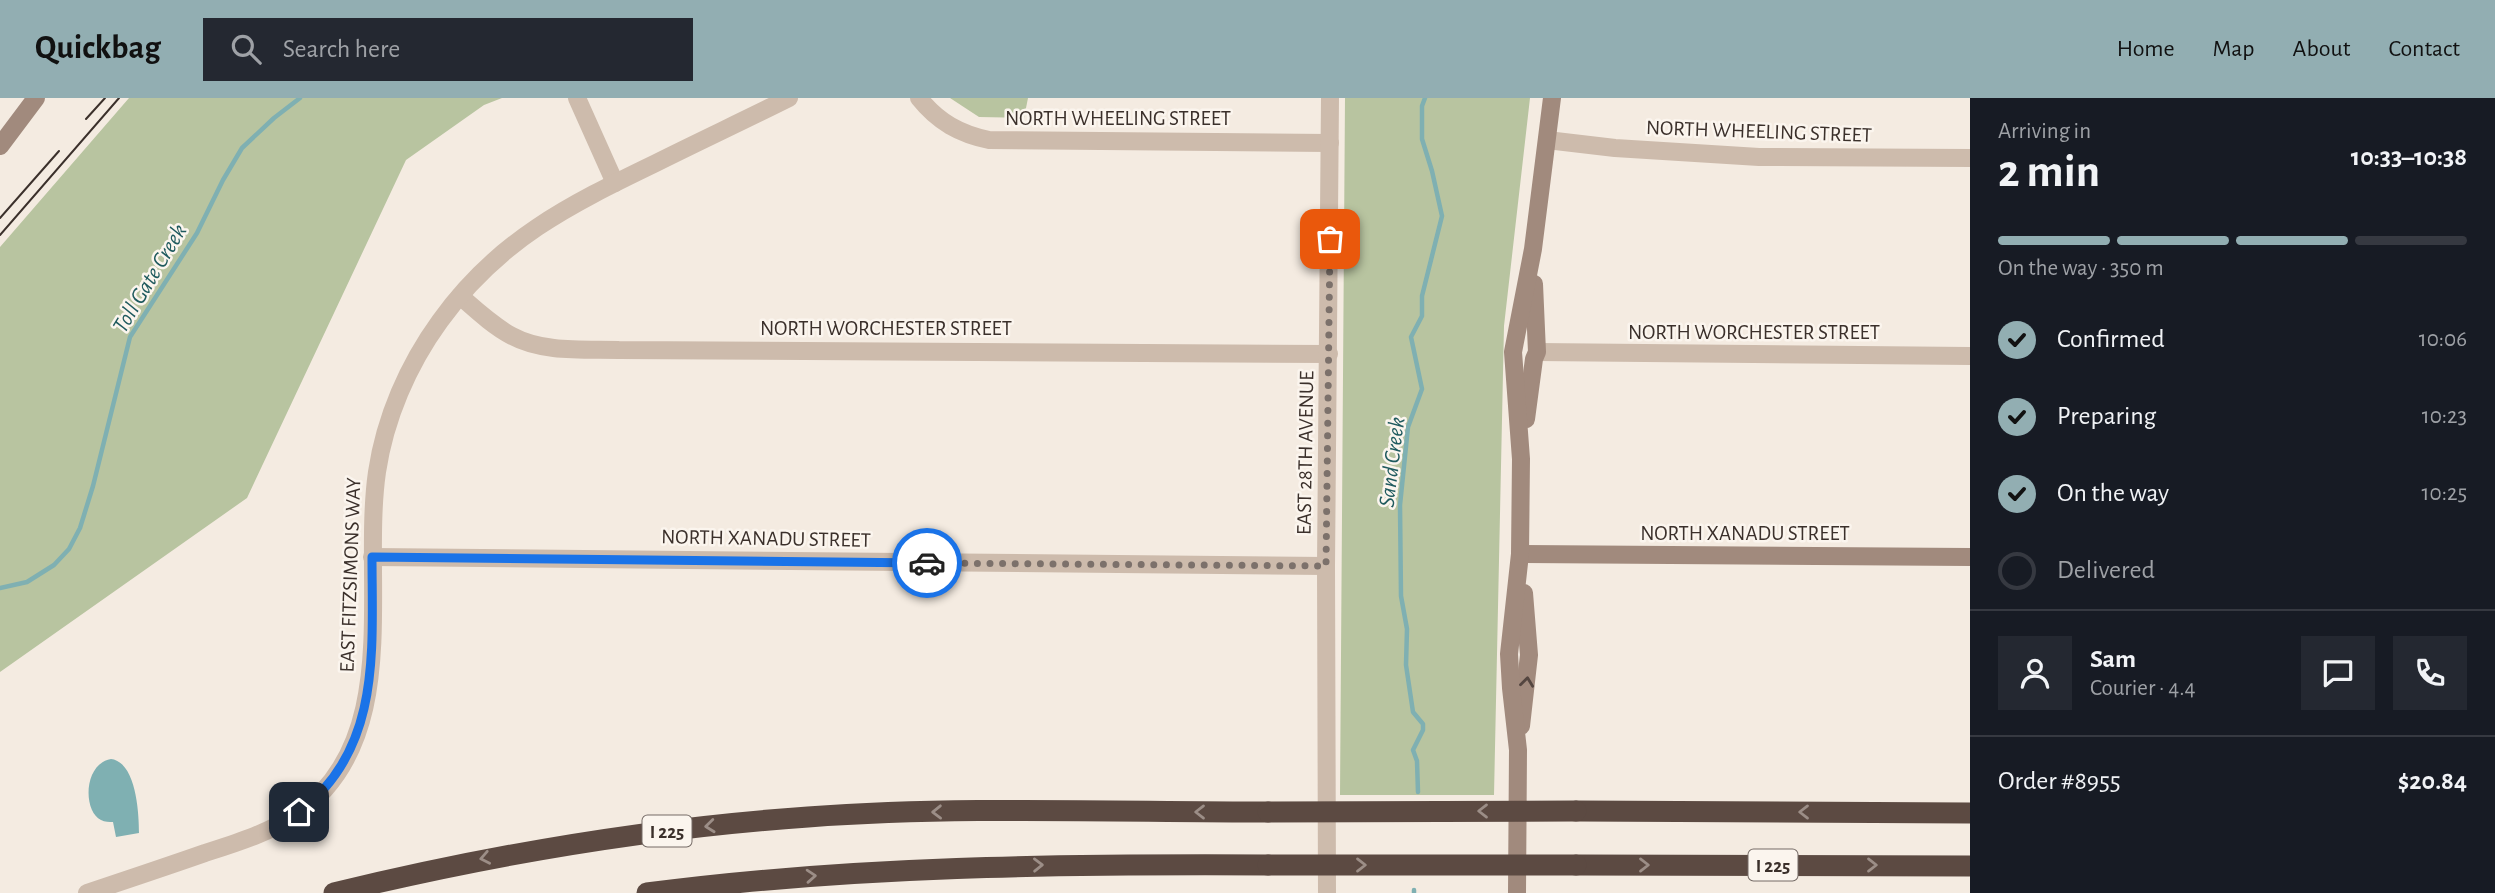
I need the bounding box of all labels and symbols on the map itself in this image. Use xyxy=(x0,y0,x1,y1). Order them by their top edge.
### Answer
street label: NORTH WHEELING STREET xyxy=(1005,108,1231,129)
street label: NORTH WHEELING STREET xyxy=(1646,117,1872,146)
pin xyxy=(1300,209,1360,269)
water label: Toll Gate Creek xyxy=(109,220,192,337)
street label: NORTH WORCHESTER STREET xyxy=(760,318,1012,339)
street label: NORTH WORCHESTER STREET xyxy=(1628,322,1880,343)
street label: EAST 28TH AVENUE xyxy=(1294,371,1317,535)
water label: Sand Creek xyxy=(1376,415,1409,509)
street label: EAST FITZSIMONS WAY xyxy=(337,477,364,673)
street label: NORTH XANADU STREET xyxy=(1640,523,1850,544)
street label: NORTH XANADU STREET xyxy=(661,526,871,551)
courier xyxy=(892,528,962,598)
one-way arrow xyxy=(1519,677,1534,688)
pin xyxy=(269,782,329,842)
one-way arrow xyxy=(1478,803,1488,819)
one-way arrow xyxy=(932,804,942,820)
one-way arrow xyxy=(1194,804,1205,820)
one-way arrow xyxy=(1798,804,1809,820)
road number: I 225 xyxy=(642,816,692,846)
one-way arrow xyxy=(705,818,716,833)
one-way arrow xyxy=(479,850,491,865)
road number: I 225 xyxy=(1748,850,1798,880)
one-way arrow xyxy=(1033,857,1044,873)
one-way arrow xyxy=(1356,857,1366,873)
one-way arrow xyxy=(1639,857,1650,873)
one-way arrow xyxy=(1867,857,1877,873)
one-way arrow xyxy=(805,869,816,884)

